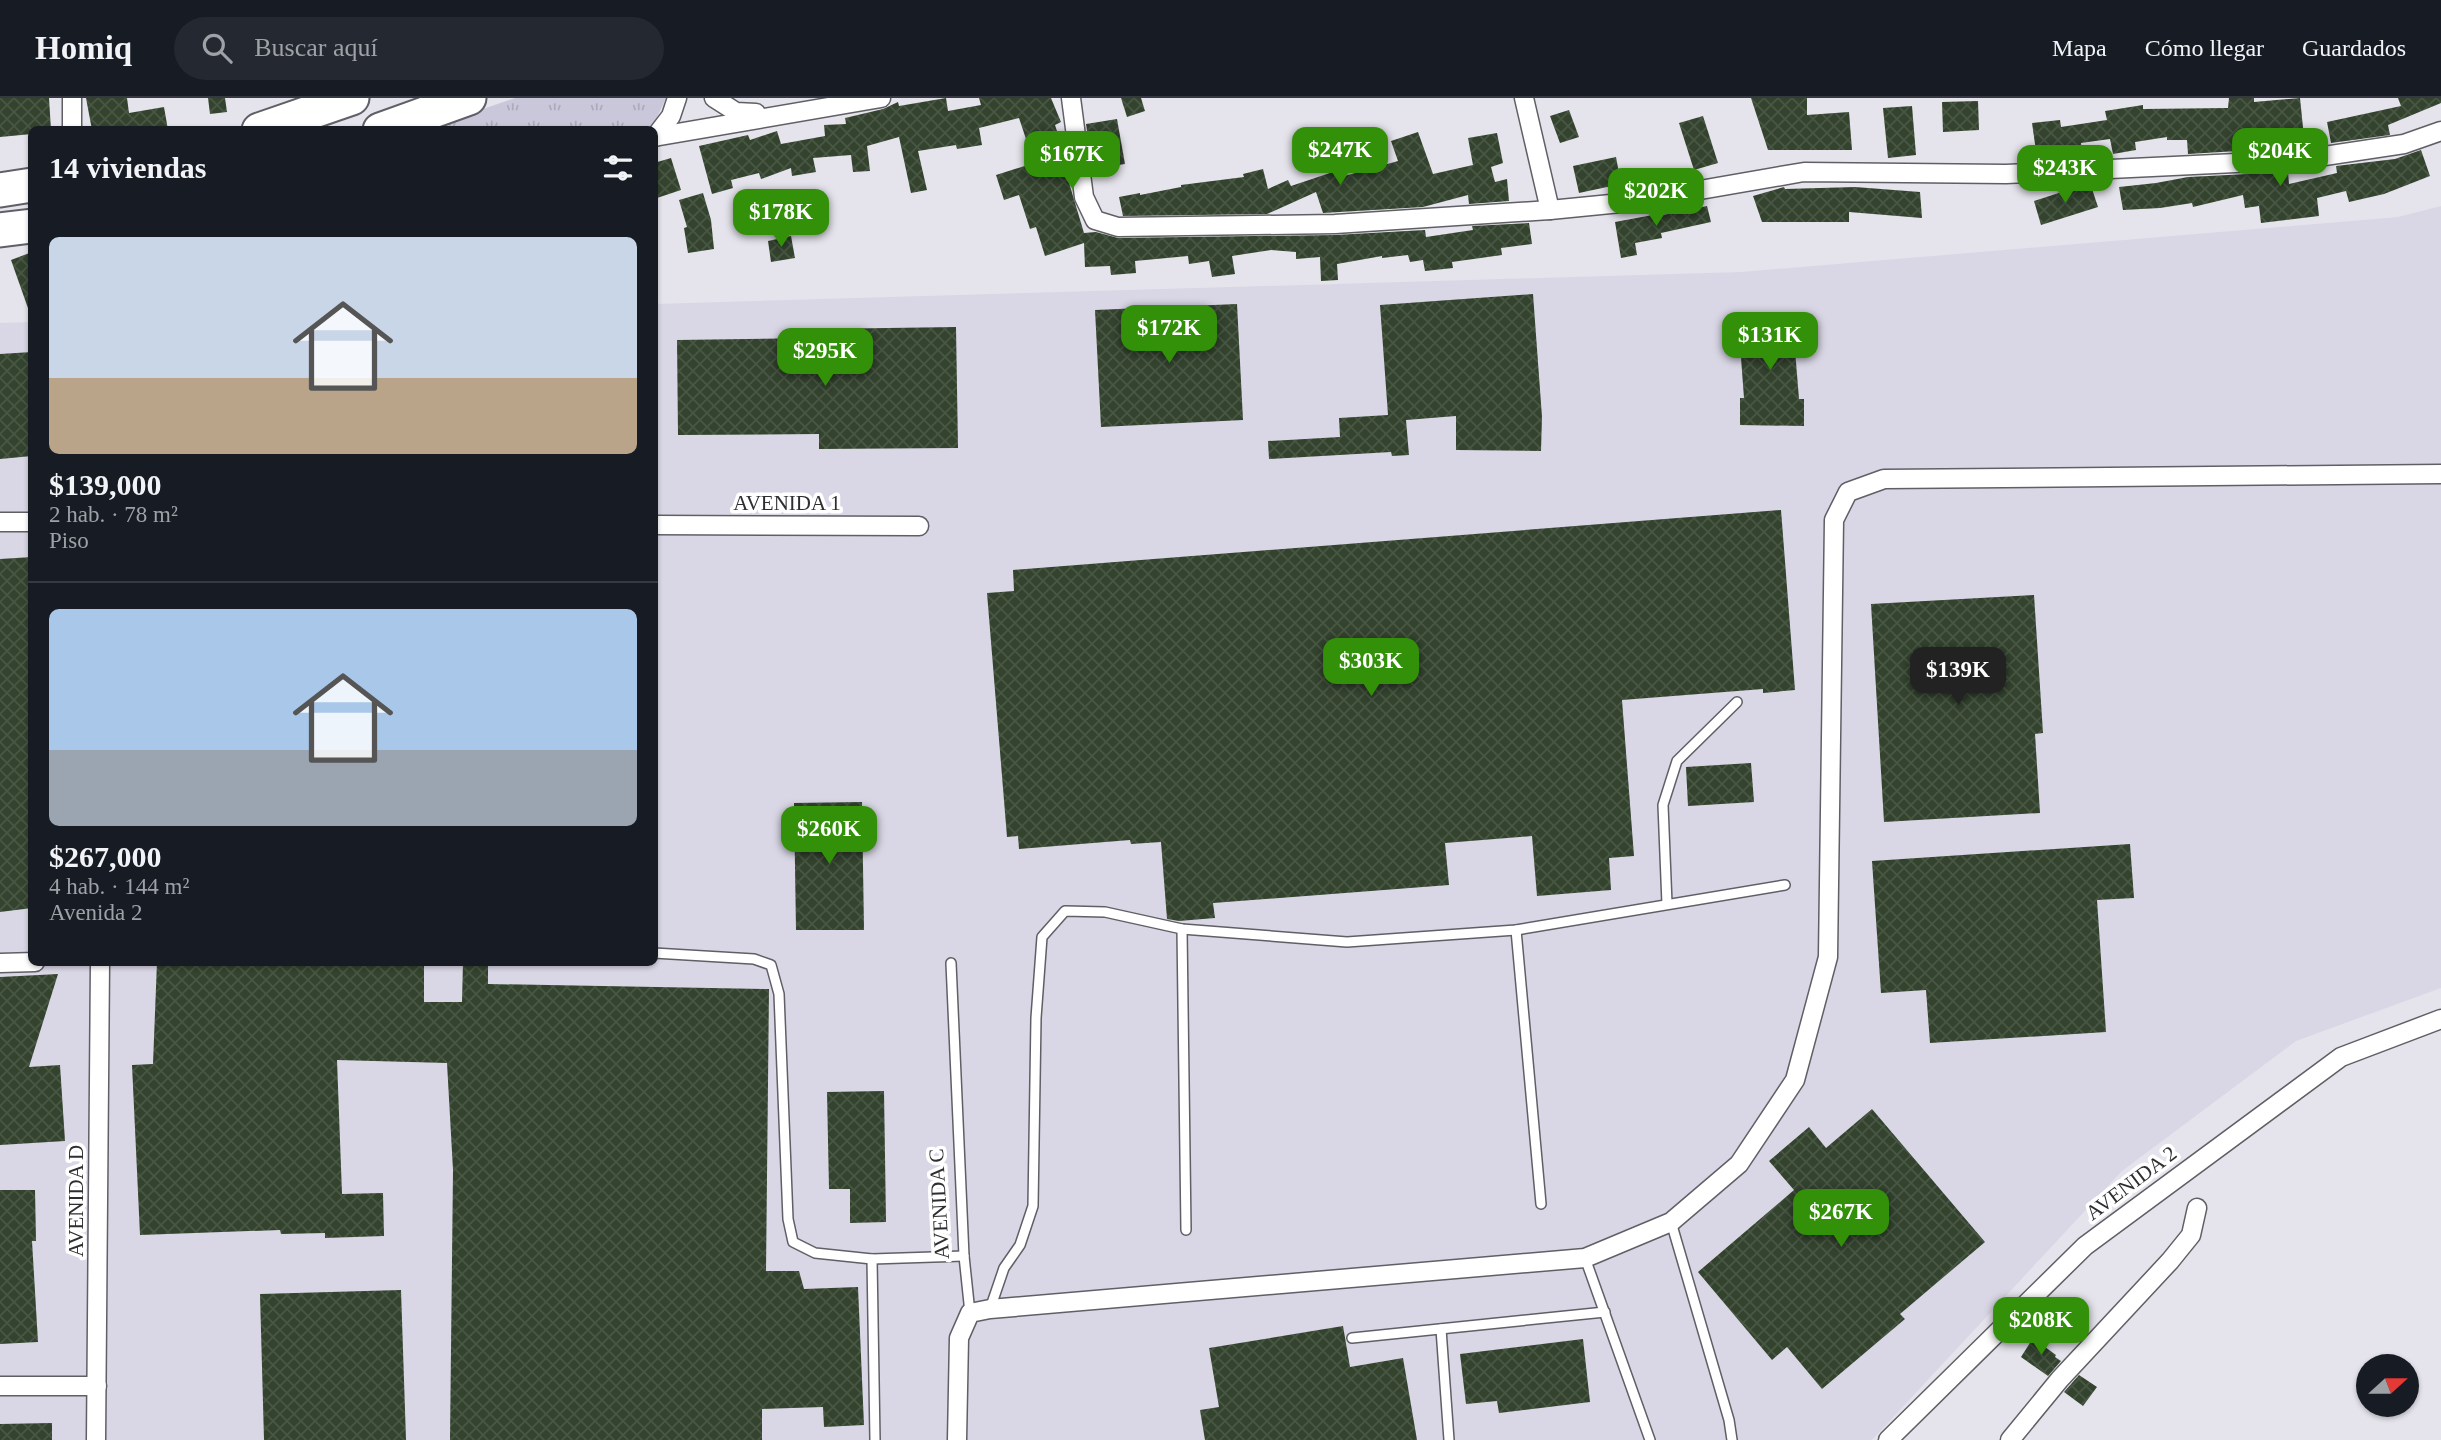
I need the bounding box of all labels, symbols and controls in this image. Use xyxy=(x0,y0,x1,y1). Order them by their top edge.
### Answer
search box xyxy=(174,17,664,80)
icon: search xyxy=(198,29,236,67)
text: Homiq xyxy=(35,30,132,66)
text: Buscar aquí xyxy=(254,33,378,62)
text: Mapa xyxy=(2052,35,2107,61)
text: Cómo llegar xyxy=(2145,35,2264,61)
text: Guardados xyxy=(2302,35,2406,61)
pin: $247K xyxy=(1291,127,1389,187)
pin: $204K xyxy=(2231,129,2329,188)
pin: $167K xyxy=(1023,132,1121,191)
text: $247K xyxy=(1308,137,1372,162)
text: $204K xyxy=(2248,138,2312,163)
text: $167K xyxy=(1040,141,1104,166)
pin: $243K xyxy=(2016,146,2114,205)
icon: filters xyxy=(599,149,637,187)
text: 14 viviendas xyxy=(49,151,207,184)
text: $243K xyxy=(2033,155,2097,180)
pin: $202K xyxy=(1607,169,1705,228)
text: $202K xyxy=(1624,178,1688,203)
pin: $178K xyxy=(732,190,830,249)
text: $178K xyxy=(749,199,813,224)
icon: home xyxy=(280,283,406,409)
pin: $172K xyxy=(1120,306,1218,365)
pin: $131K xyxy=(1721,313,1819,372)
text: $172K xyxy=(1137,315,1201,340)
text: $131K xyxy=(1738,322,1802,347)
pin: $295K xyxy=(776,328,874,388)
text: $295K xyxy=(793,338,857,363)
text: $139,000 xyxy=(49,468,162,501)
street label: AVENIDA 1 xyxy=(733,491,841,515)
text: 2 hab. · 78 m² xyxy=(49,502,178,527)
text: Piso xyxy=(49,528,89,553)
pin: $303K xyxy=(1322,638,1420,698)
text: $303K xyxy=(1339,648,1403,673)
pin: $139K xyxy=(1909,648,2007,707)
icon: home xyxy=(280,655,406,781)
text: $139K xyxy=(1926,657,1990,682)
pin: $260K xyxy=(780,806,878,866)
text: $260K xyxy=(797,816,861,841)
text: $267,000 xyxy=(49,840,162,873)
text: 4 hab. · 144 m² xyxy=(49,874,189,899)
text: Avenida 2 xyxy=(49,900,142,925)
street label: AVENIDA 2 xyxy=(2081,1141,2181,1225)
street label: AVENIDA D xyxy=(64,1145,88,1257)
street label: AVENIDA C xyxy=(924,1148,954,1260)
pin: $267K xyxy=(1792,1190,1890,1249)
text: $267K xyxy=(1809,1199,1873,1224)
pin: $208K xyxy=(1992,1298,2090,1357)
text: $208K xyxy=(2009,1307,2073,1332)
north arrow xyxy=(2356,1354,2418,1418)
map controls xyxy=(2356,1354,2419,1417)

